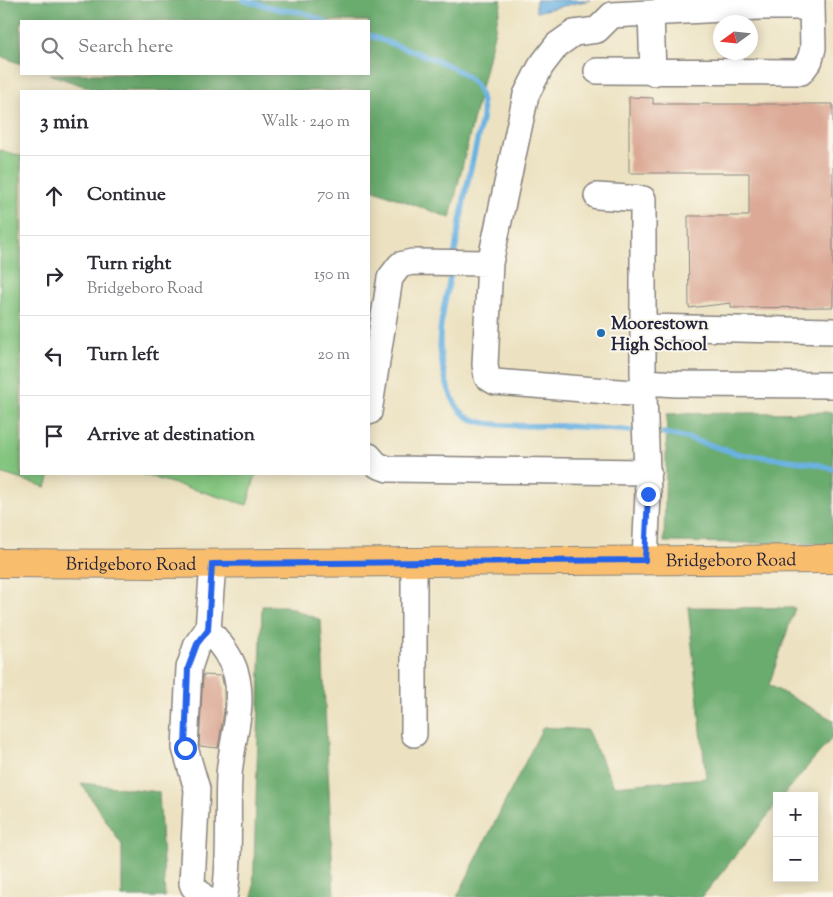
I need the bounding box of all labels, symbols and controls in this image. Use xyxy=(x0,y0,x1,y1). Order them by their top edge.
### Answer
north arrow xyxy=(713,15,758,60)
search box xyxy=(20,20,370,75)
icon: search xyxy=(38,34,66,62)
text: Search here xyxy=(78,34,173,61)
text: 3 min xyxy=(40,108,89,138)
text: Walk · 240 m xyxy=(261,111,350,134)
icon: ahead xyxy=(40,182,68,210)
text: Continue xyxy=(87,182,166,209)
text: 70 m xyxy=(317,184,350,207)
text: Turn right xyxy=(87,251,171,278)
icon: right xyxy=(40,262,68,290)
text: 150 m xyxy=(314,264,350,287)
text: Bridgeboro Road xyxy=(87,278,203,301)
place label: Moorestown High School xyxy=(611,312,709,359)
marker: Moorestown High School xyxy=(595,327,607,339)
icon: left xyxy=(40,342,68,370)
text: Turn left xyxy=(87,342,159,369)
text: 20 m xyxy=(317,344,350,367)
icon: arrive xyxy=(40,422,68,450)
text: Arrive at destination xyxy=(87,422,255,449)
route end xyxy=(637,483,660,506)
street label: Bridgeboro Road xyxy=(666,548,796,575)
street label: Bridgeboro Road xyxy=(66,552,196,579)
route start xyxy=(174,737,197,760)
map controls xyxy=(773,792,818,882)
button: + xyxy=(773,792,818,837)
button: − xyxy=(773,837,818,882)

